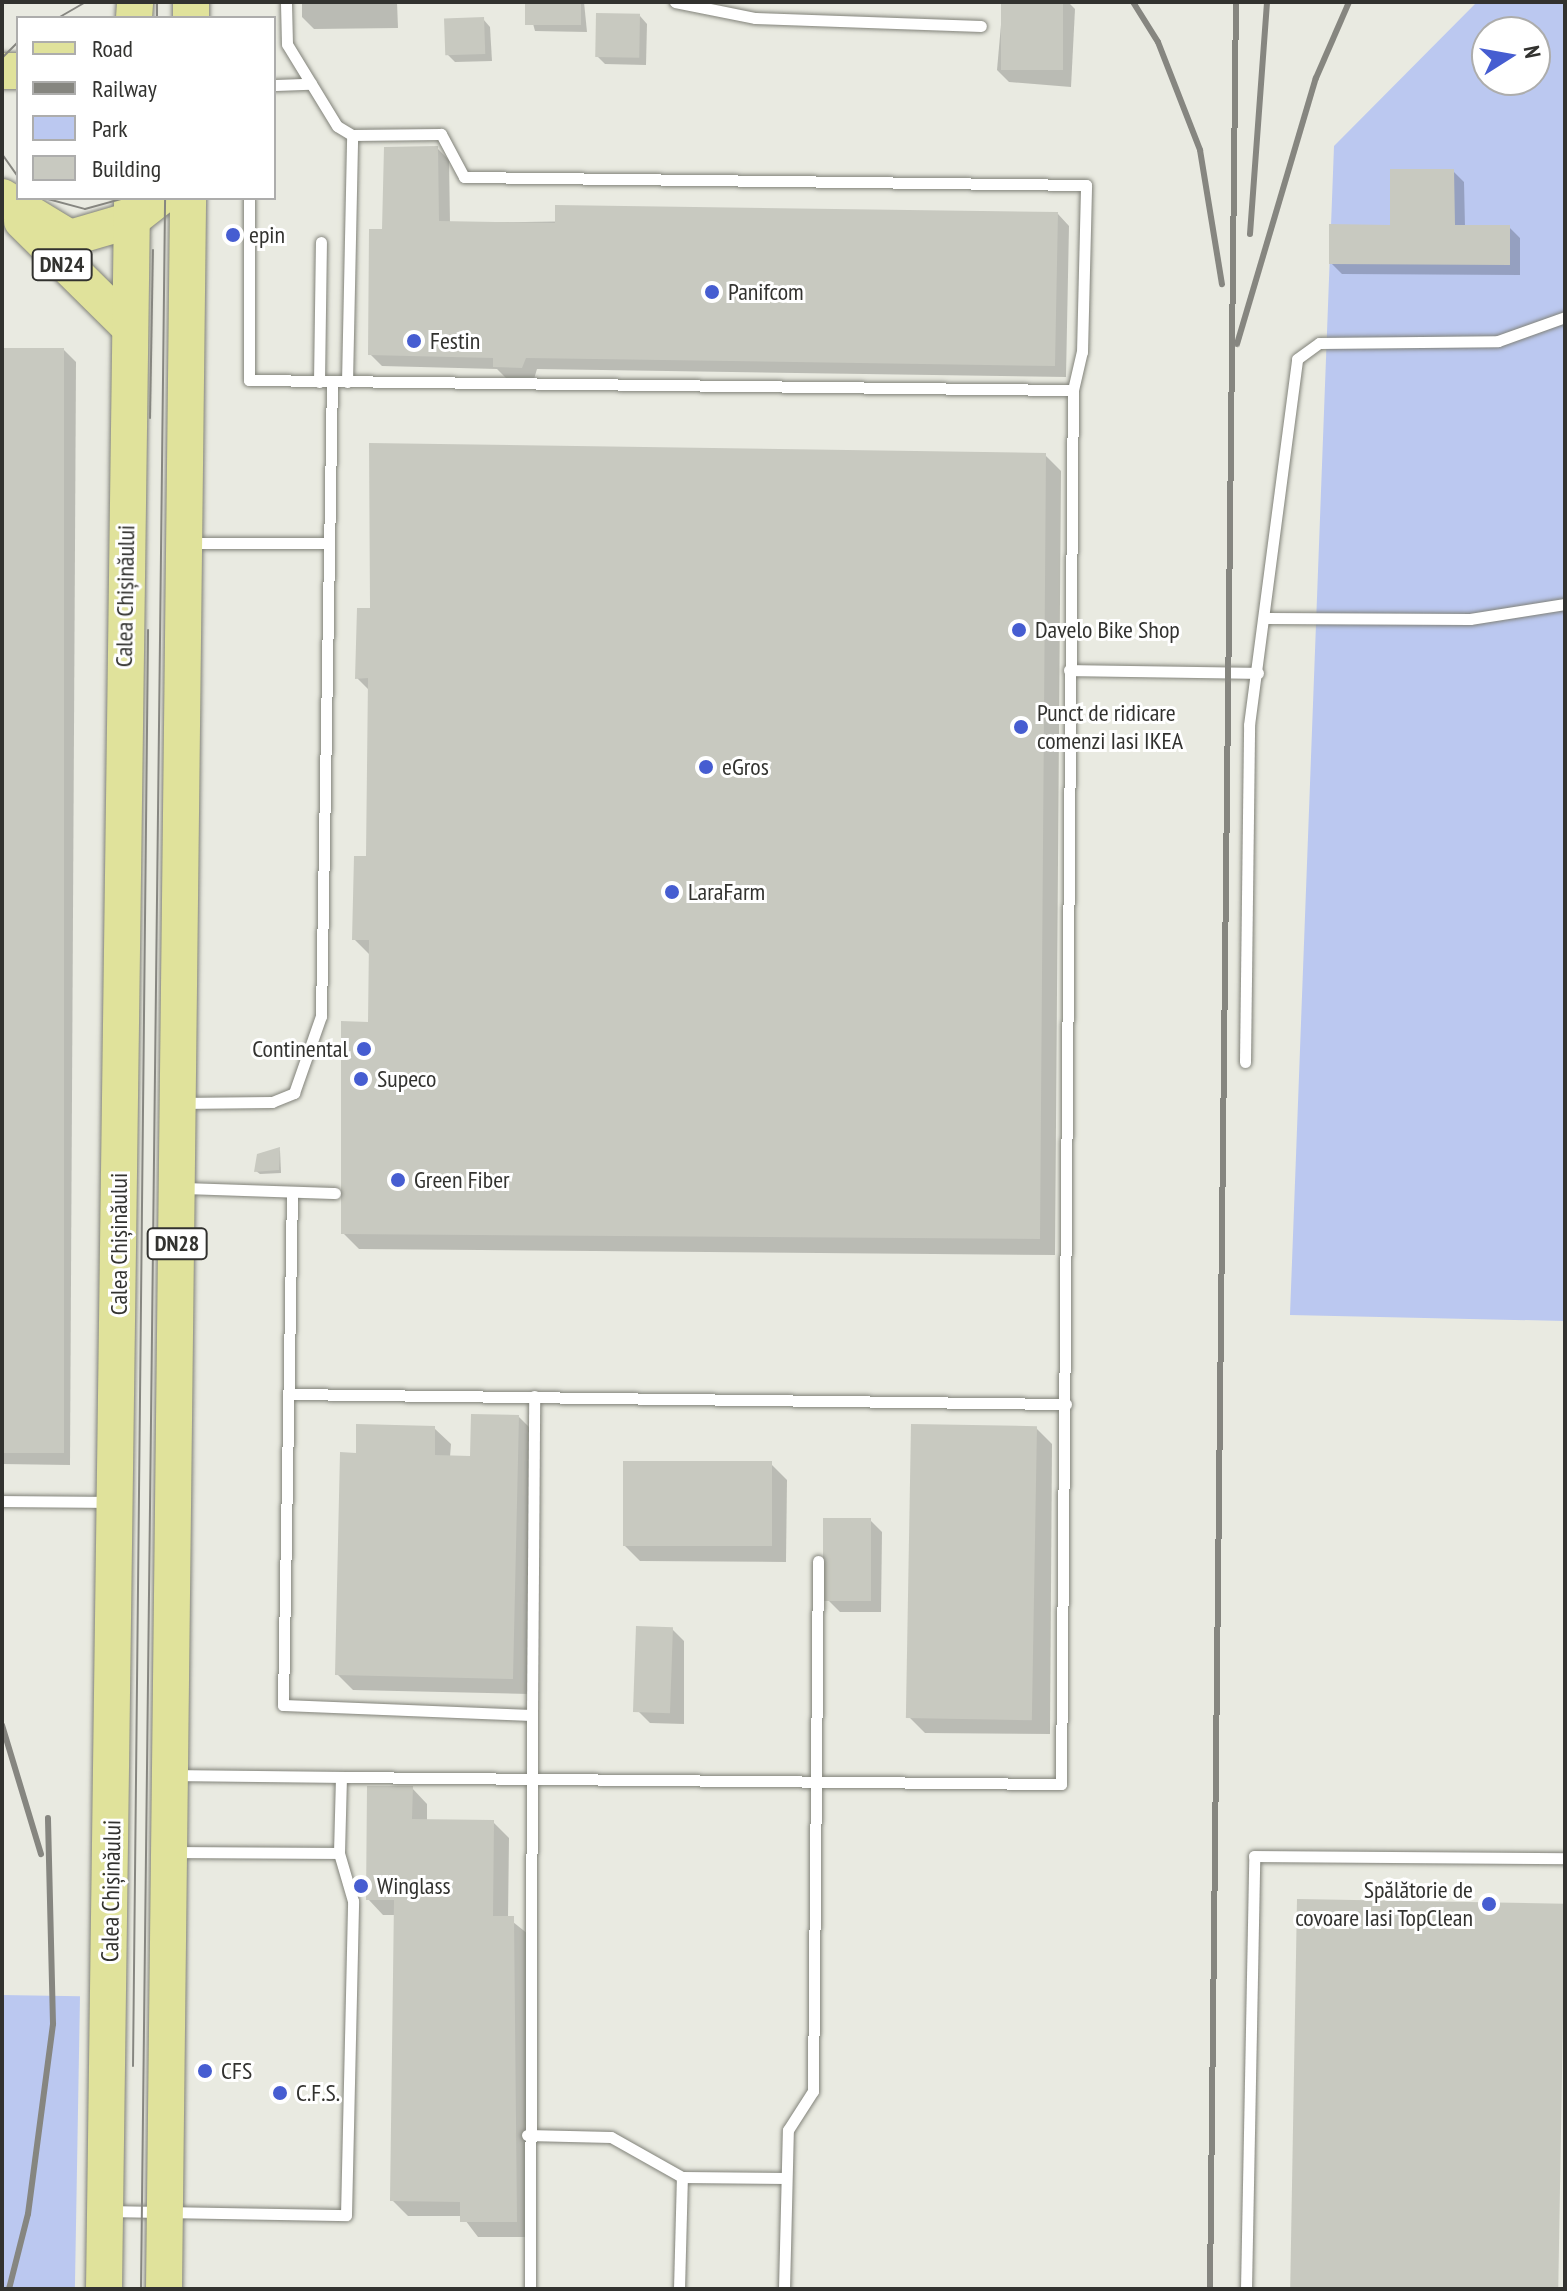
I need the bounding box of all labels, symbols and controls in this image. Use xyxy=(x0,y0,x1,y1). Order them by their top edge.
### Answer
legend xyxy=(16,16,276,200)
north arrow xyxy=(1471,16,1551,96)
text: Road xyxy=(92,33,133,64)
text: N xyxy=(1518,43,1547,60)
text: Railway xyxy=(92,73,157,104)
text: Park xyxy=(92,113,128,144)
text: Building xyxy=(92,153,161,184)
place label: epin xyxy=(249,221,285,249)
marker: epin xyxy=(224,226,242,244)
road number: DN24 xyxy=(30,247,94,283)
place label: Panifcom xyxy=(728,278,804,306)
marker: Panifcom xyxy=(703,283,721,301)
place label: Festin xyxy=(430,327,480,355)
marker: Festin xyxy=(405,332,423,350)
street label: Calea Chișinăului xyxy=(109,525,141,667)
place label: Davelo Bike Shop xyxy=(1035,616,1180,644)
marker: Davelo Bike Shop xyxy=(1010,621,1028,639)
place label: Punct de ridicare comenzi Iasi IKEA xyxy=(1037,699,1183,755)
marker: Punct de ridicare comenzi Iasi IKEA xyxy=(1012,718,1030,736)
place label: eGros xyxy=(722,753,769,781)
marker: eGros xyxy=(697,758,715,776)
place label: LaraFarm xyxy=(688,878,765,906)
marker: LaraFarm xyxy=(663,883,681,901)
place label: Continental xyxy=(252,1035,348,1063)
marker: Continental xyxy=(355,1040,373,1058)
place label: Supeco xyxy=(377,1065,436,1093)
marker: Supeco xyxy=(352,1070,370,1088)
place label: Green Fiber xyxy=(414,1166,510,1194)
marker: Green Fiber xyxy=(389,1171,407,1189)
street label: Calea Chișinăului xyxy=(105,1173,133,1315)
road number: DN28 xyxy=(145,1226,209,1262)
street label: Calea Chișinăului xyxy=(95,1820,127,1962)
place label: Winglass xyxy=(377,1872,451,1900)
place label: Spălătorie de covoare Iasi TopClean xyxy=(1295,1876,1473,1932)
marker: Winglass xyxy=(352,1877,370,1895)
marker: Spălătorie de covoare Iasi TopClean xyxy=(1480,1895,1498,1913)
place label: CFS xyxy=(221,2057,252,2085)
marker: CFS xyxy=(196,2062,214,2080)
place label: C.F.S. xyxy=(296,2079,340,2107)
marker: C.F.S. xyxy=(271,2084,289,2102)

